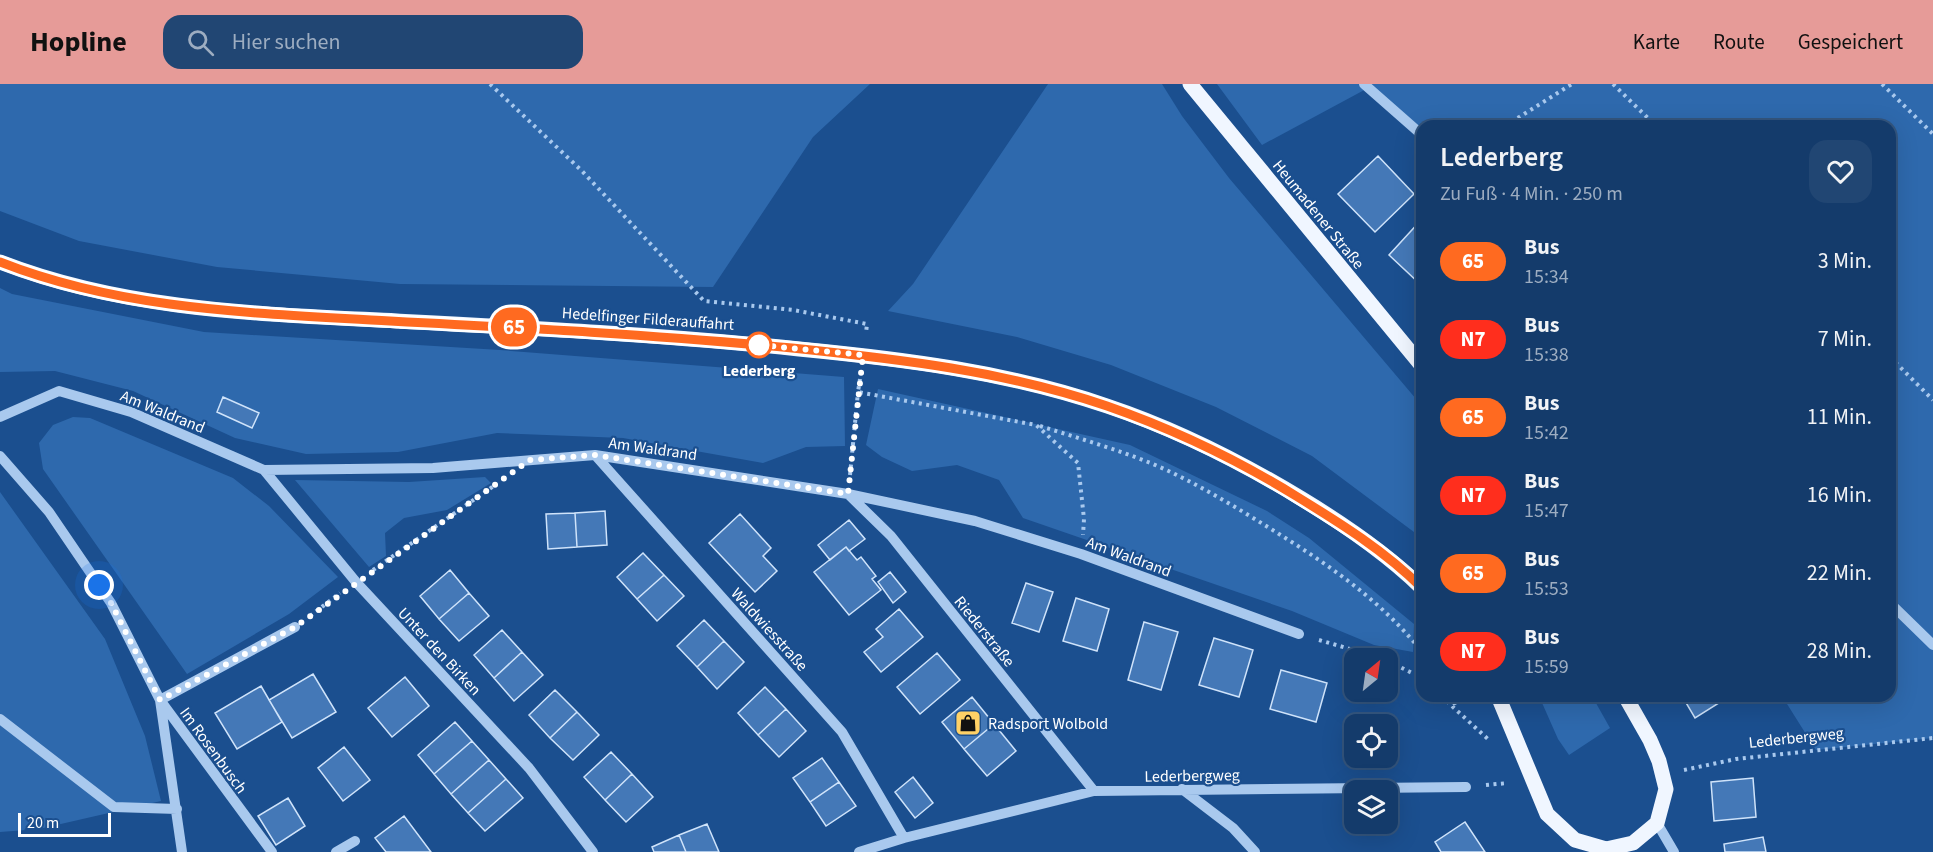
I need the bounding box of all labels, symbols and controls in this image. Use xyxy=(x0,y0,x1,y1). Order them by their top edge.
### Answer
search box xyxy=(163,15,583,69)
text: Hopline xyxy=(30,22,127,62)
icon: search xyxy=(184,26,217,59)
text: Hier suchen xyxy=(232,26,341,58)
text: Karte xyxy=(1633,27,1680,57)
text: Route xyxy=(1713,27,1765,57)
text: Gespeichert xyxy=(1798,27,1903,57)
text: Lederberg xyxy=(1440,137,1563,177)
button: heart xyxy=(1809,140,1872,203)
street label: Heumadener Straße xyxy=(1267,155,1369,274)
text: Zu Fuß · 4 Min. · 250 m xyxy=(1440,180,1623,208)
text: Bus xyxy=(1524,231,1560,263)
text: 3 Min. xyxy=(1818,245,1872,277)
text: 65 xyxy=(1462,246,1484,276)
text: 15:34 xyxy=(1524,263,1569,291)
street label: Hedelfinger Filderauffahrt xyxy=(561,302,735,336)
line badge: 65 xyxy=(487,308,541,346)
text: Bus xyxy=(1524,309,1560,341)
text: 65 xyxy=(503,312,525,342)
text: 7 Min. xyxy=(1818,323,1872,355)
text: N7 xyxy=(1460,324,1486,354)
marker: Lederberg xyxy=(746,332,772,358)
text: 15:38 xyxy=(1524,341,1569,369)
place label: Lederberg xyxy=(723,360,796,382)
street label: Am Waldrand xyxy=(117,385,208,439)
text: Bus xyxy=(1524,387,1560,419)
text: 11 Min. xyxy=(1807,401,1872,433)
text: 65 xyxy=(1462,402,1484,432)
text: 15:42 xyxy=(1524,419,1569,447)
street label: Am Waldrand xyxy=(607,432,699,466)
text: Bus xyxy=(1524,465,1560,497)
text: 16 Min. xyxy=(1807,479,1872,511)
text: N7 xyxy=(1460,480,1486,510)
text: 15:47 xyxy=(1524,497,1569,525)
street label: Am Waldrand xyxy=(1083,531,1174,583)
text: Bus xyxy=(1524,543,1560,575)
text: 22 Min. xyxy=(1807,557,1872,589)
text: 65 xyxy=(1462,558,1484,588)
your location xyxy=(84,570,114,600)
text: 15:53 xyxy=(1524,575,1569,603)
street label: Waldwiesstraße xyxy=(726,583,813,676)
street label: Riederstraße xyxy=(949,591,1020,672)
street label: Unter den Birken xyxy=(393,603,486,700)
text: Bus xyxy=(1524,621,1560,653)
text: 28 Min. xyxy=(1807,635,1872,667)
text: N7 xyxy=(1460,636,1486,666)
north arrow xyxy=(1344,648,1398,702)
map controls xyxy=(1344,648,1398,834)
text: 15:59 xyxy=(1524,653,1569,681)
street label: Im Rosenbusch xyxy=(174,703,252,798)
shop icon: Radsport Wolbold xyxy=(953,708,983,738)
place label: Radsport Wolbold xyxy=(988,713,1108,735)
button: locate xyxy=(1344,714,1398,768)
street label: Lederbergweg xyxy=(1748,722,1845,754)
street label: Lederbergweg xyxy=(1144,764,1240,788)
button: layers xyxy=(1344,780,1398,834)
scale bar xyxy=(18,810,111,838)
text: 20 m xyxy=(27,812,59,834)

